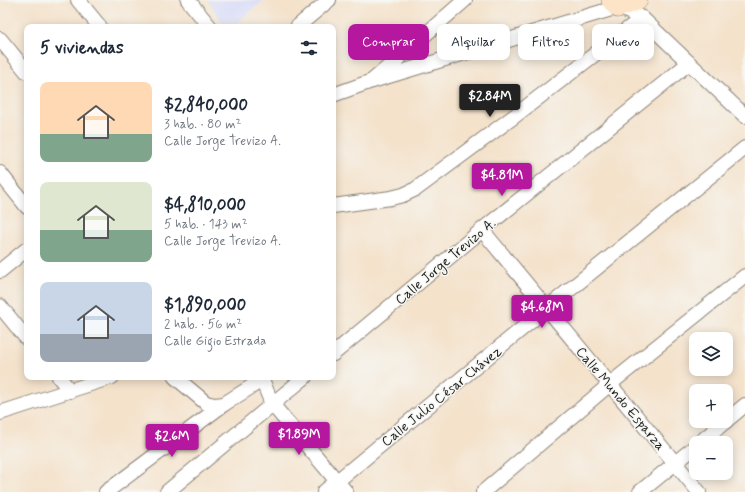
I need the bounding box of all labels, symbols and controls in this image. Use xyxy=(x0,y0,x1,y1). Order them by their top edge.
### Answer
chip: Comprar xyxy=(348,24,429,60)
chip: Alquilar xyxy=(437,24,510,60)
chip: Filtros xyxy=(518,24,584,60)
chip: Nuevo xyxy=(592,24,654,60)
text: 5 viviendas xyxy=(40,37,124,59)
icon: filters xyxy=(298,37,320,59)
pin: $2.84M xyxy=(457,84,523,118)
text: $2.84M xyxy=(468,88,512,105)
text: $2,840,000 xyxy=(164,94,248,116)
icon: home xyxy=(72,98,120,146)
text: 3 hab. · 80 m² xyxy=(164,116,241,133)
text: Calle Jorge Trevizo A. xyxy=(164,133,281,150)
pin: $4.81M xyxy=(469,163,535,197)
text: $4.81M xyxy=(481,167,523,184)
text: $4,810,000 xyxy=(164,194,246,216)
icon: home xyxy=(72,198,120,246)
street label: Calle Jorge Trevizo A. xyxy=(392,214,500,310)
text: 5 hab. · 143 m² xyxy=(164,216,247,233)
text: Calle Jorge Trevizo A. xyxy=(164,233,281,250)
text: $1,890,000 xyxy=(164,294,246,316)
pin: $4.68M xyxy=(509,295,575,329)
icon: home xyxy=(72,298,120,346)
text: $4.68M xyxy=(520,299,564,316)
text: 2 hab. · 56 m² xyxy=(164,316,242,333)
map controls xyxy=(689,332,733,480)
button: layers xyxy=(689,332,733,376)
text: Calle Gigio Estrada xyxy=(164,333,266,350)
street label: Calle Julio César Chávez xyxy=(378,342,506,451)
street label: Calle Mundo Esparza xyxy=(572,343,669,454)
button: + xyxy=(689,384,733,428)
pin: $1.89M xyxy=(266,422,332,456)
pin: $2.6M xyxy=(144,424,200,458)
text: $1.89M xyxy=(278,426,320,443)
text: $2.6M xyxy=(155,428,189,445)
button: − xyxy=(689,436,733,480)

